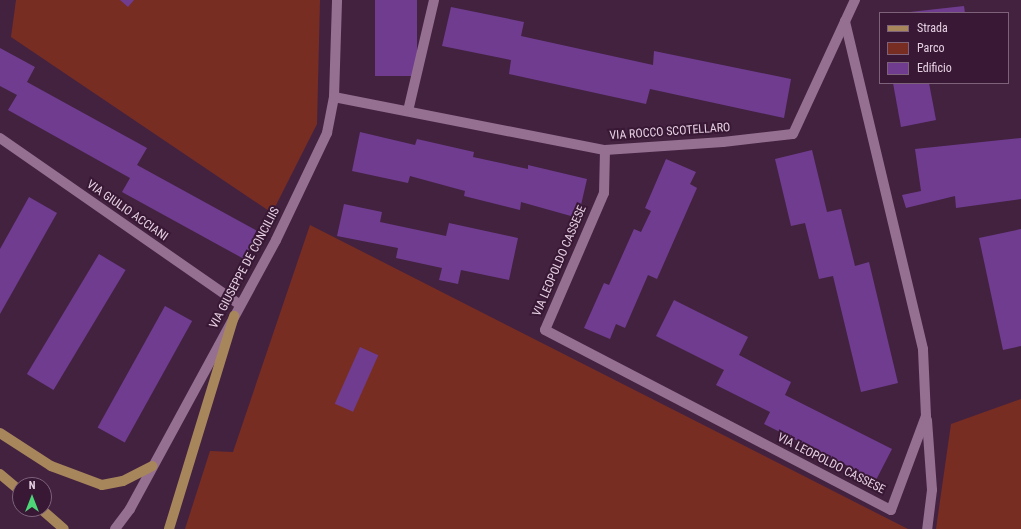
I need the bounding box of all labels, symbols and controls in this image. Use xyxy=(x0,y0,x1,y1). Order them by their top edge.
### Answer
legend xyxy=(879,12,1009,84)
text: Strada xyxy=(917,21,948,35)
text: Parco xyxy=(917,41,944,55)
text: Edificio xyxy=(917,61,952,75)
street label: VIA ROCCO SCOTELLARO xyxy=(609,121,731,143)
street label: VIA GIULIO ACCIANI xyxy=(84,178,170,244)
street label: VIA LEOPOLDO CASSESE xyxy=(530,203,590,319)
street label: VIA GIUSEPPE DE CONCILIIS xyxy=(207,205,283,331)
street label: VIA LEOPOLDO CASSESE xyxy=(775,431,887,497)
north arrow xyxy=(12,477,52,517)
text: N xyxy=(29,479,35,492)

